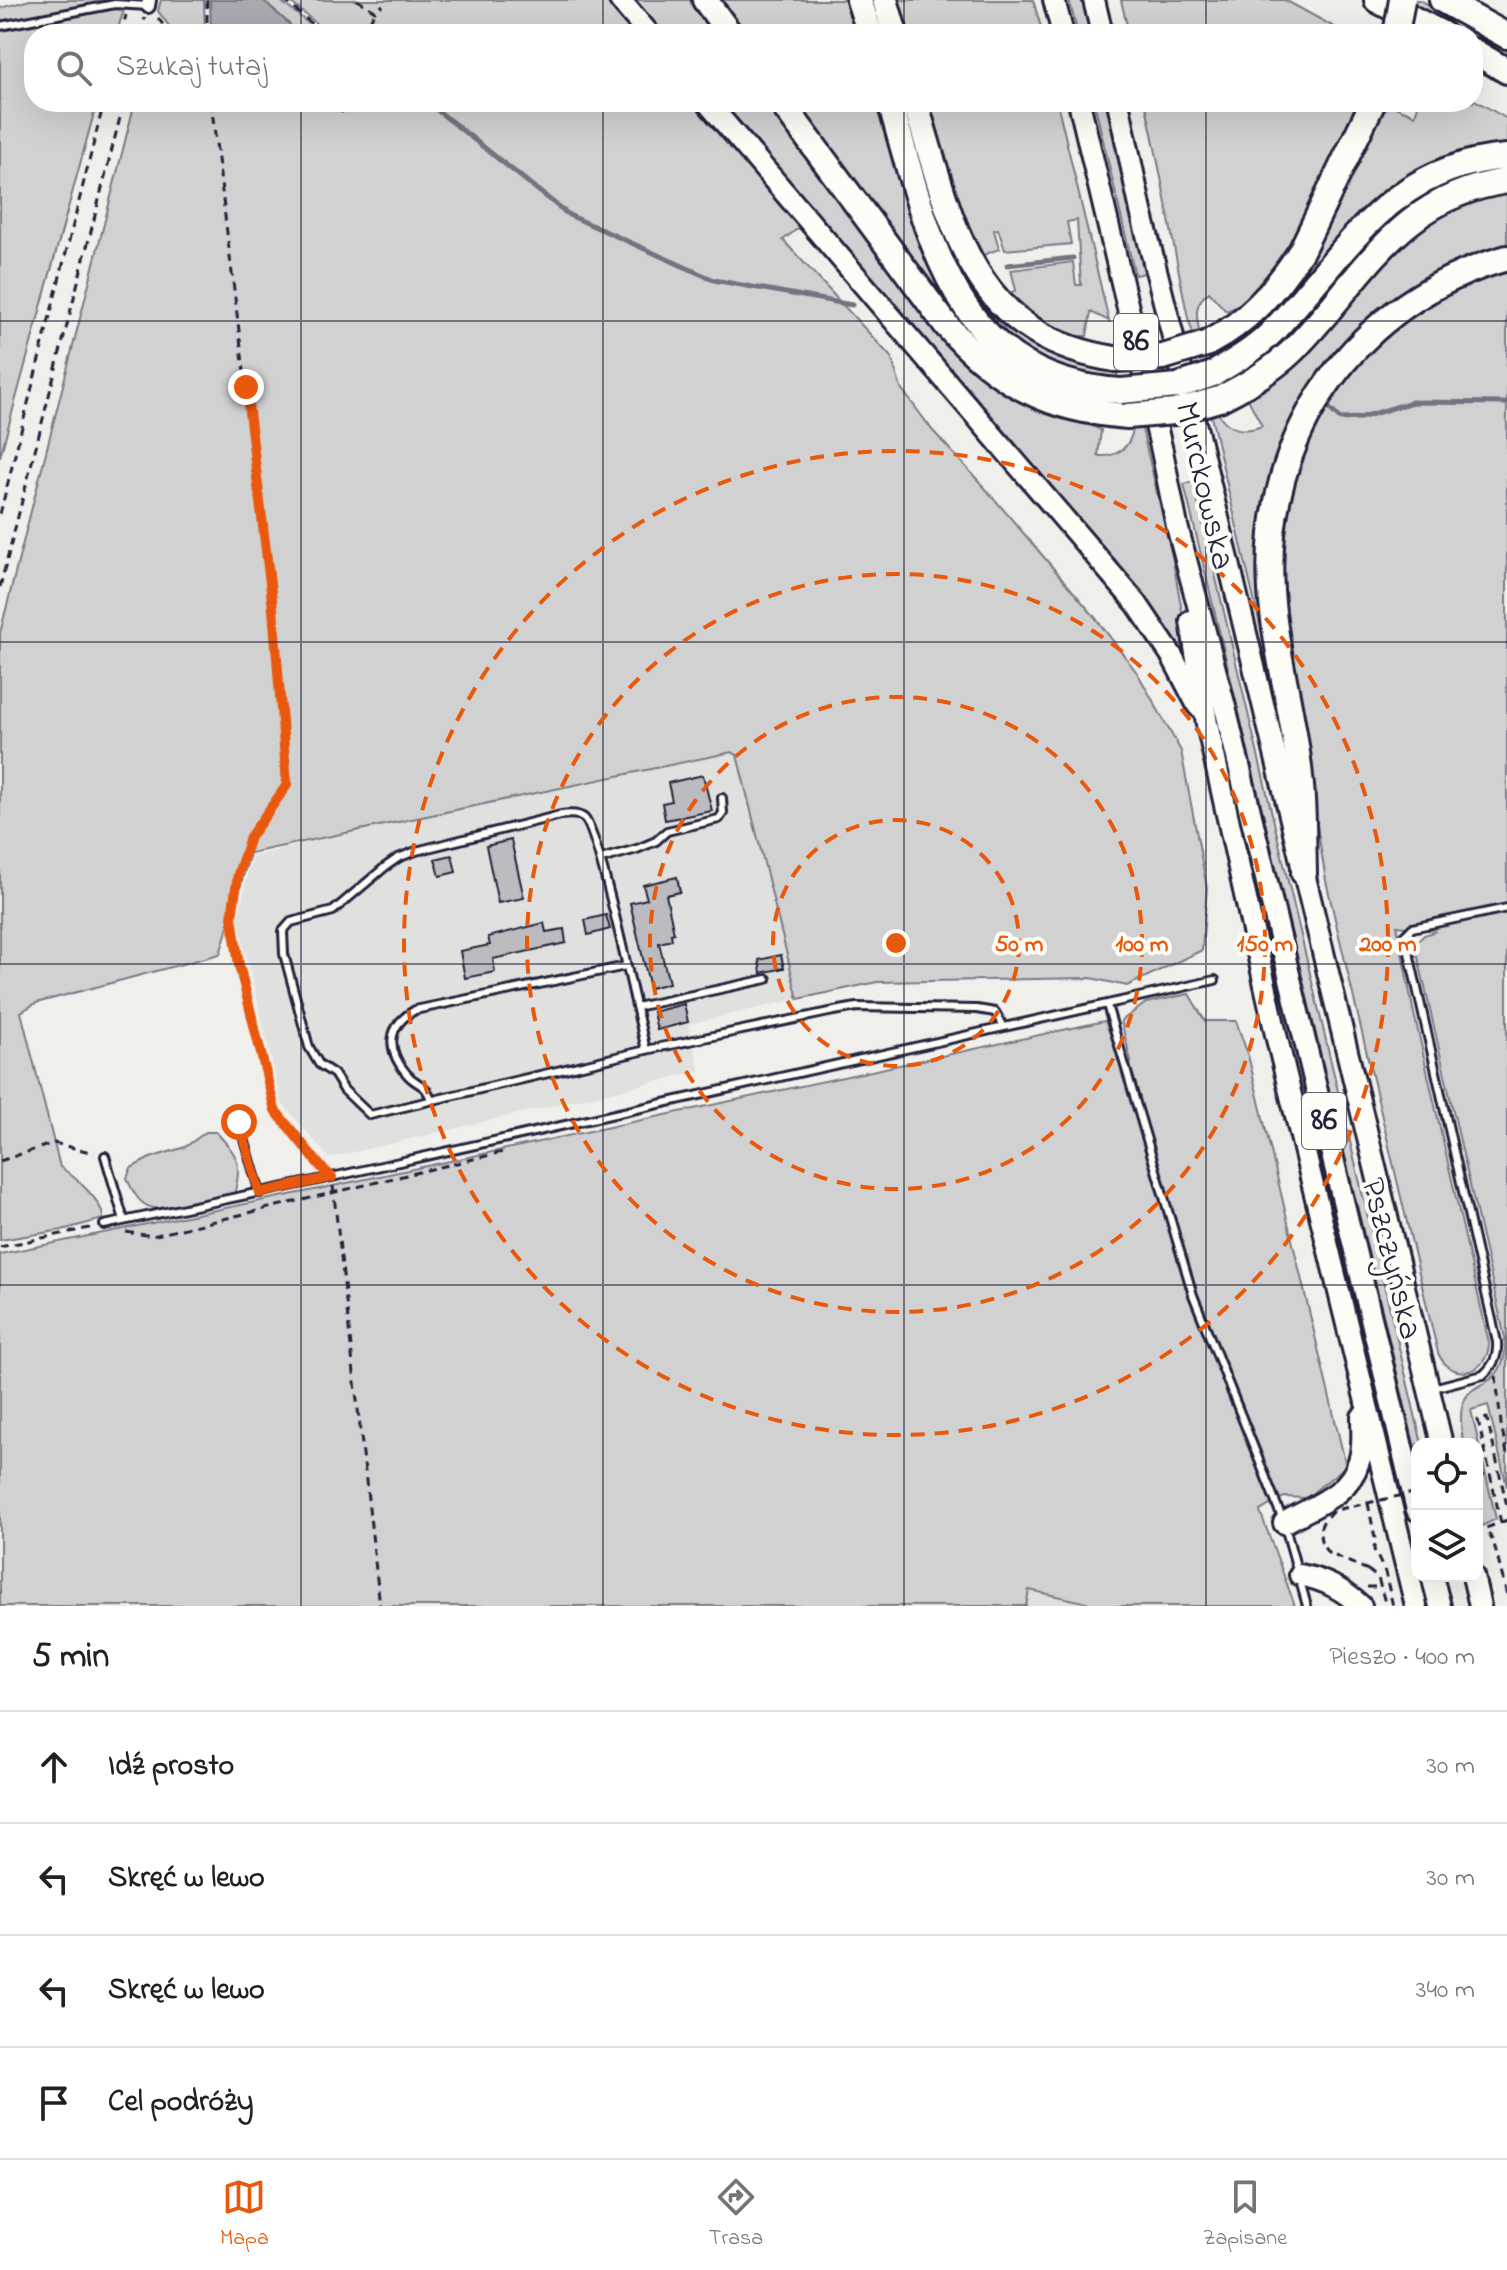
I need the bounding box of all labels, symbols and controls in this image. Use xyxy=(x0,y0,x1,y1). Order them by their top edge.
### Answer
search box xyxy=(24,24,1483,112)
icon: search xyxy=(52,46,96,90)
text: Szukaj tutaj xyxy=(116,46,267,90)
road number: 86 xyxy=(1114,314,1158,370)
route end xyxy=(228,369,264,405)
street label: Murckowska xyxy=(1159,397,1247,575)
text: 50 m xyxy=(995,928,1044,963)
text: 100 m xyxy=(1116,928,1169,963)
text: 150 m xyxy=(1237,928,1294,963)
text: 200 m xyxy=(1358,928,1417,963)
centre of rings xyxy=(882,929,910,957)
road number: 86 xyxy=(1302,1093,1346,1149)
route start xyxy=(221,1104,257,1140)
street label: Pszczyńska xyxy=(1346,1173,1434,1345)
map controls xyxy=(1411,1438,1483,1582)
button: locate xyxy=(1411,1438,1483,1510)
button: layers xyxy=(1411,1510,1483,1582)
text: 5 min xyxy=(32,1633,109,1683)
text: Pieszo · 400 m xyxy=(1329,1639,1475,1677)
icon: ahead xyxy=(32,1745,76,1789)
text: Idź prosto xyxy=(108,1745,234,1789)
text: 30 m xyxy=(1426,1748,1475,1786)
icon: left xyxy=(32,1857,76,1901)
text: Skręć w lewo xyxy=(108,1857,265,1901)
text: 30 m xyxy=(1426,1860,1475,1898)
icon: left xyxy=(32,1969,76,2013)
text: Skręć w lewo xyxy=(108,1969,265,2013)
text: 340 m xyxy=(1416,1972,1475,2010)
icon: arrive xyxy=(32,2081,76,2125)
text: Cel podróży xyxy=(108,2081,253,2125)
tab: Mapa xyxy=(220,2175,269,2255)
tab: Trasa xyxy=(709,2175,763,2255)
tab: Zapisane xyxy=(1203,2175,1287,2255)

